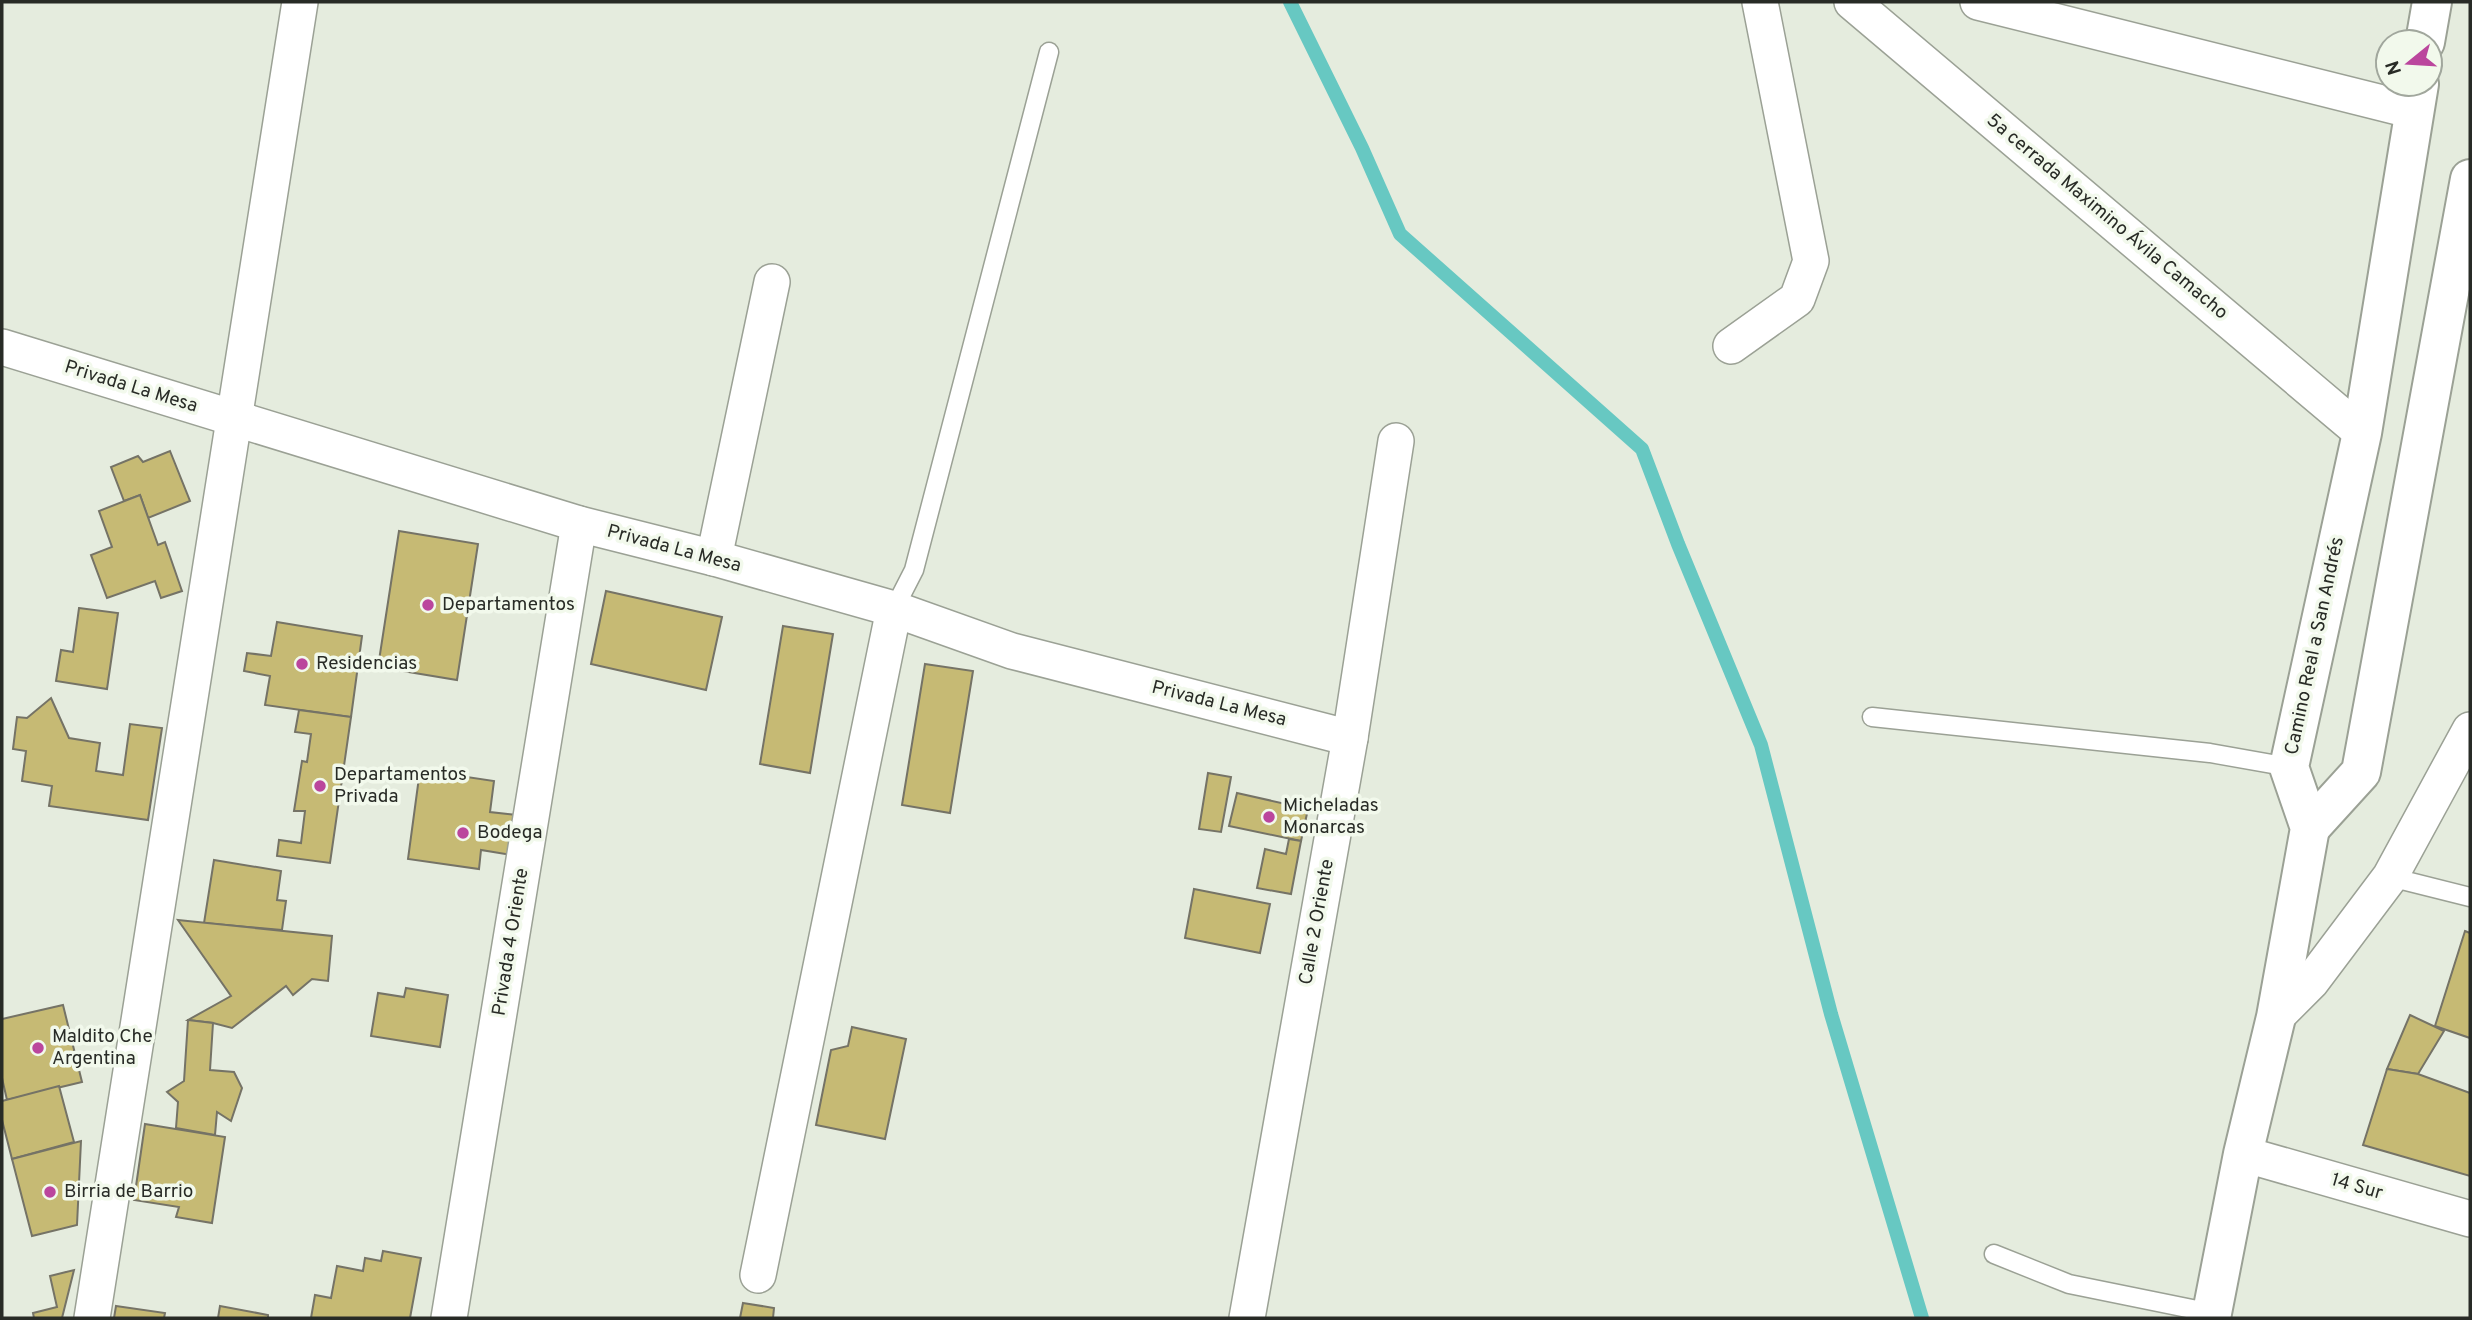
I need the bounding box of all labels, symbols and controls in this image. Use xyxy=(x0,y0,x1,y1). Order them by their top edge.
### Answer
north arrow xyxy=(2374,28,2444,98)
text: N xyxy=(2381,57,2408,78)
street label: 5a cerrada Maximino Ávila Camacho xyxy=(1981,108,2233,325)
street label: Privada La Mesa xyxy=(62,355,200,419)
street label: Privada La Mesa xyxy=(604,520,744,578)
street label: Camino Real a San Andrés xyxy=(2280,535,2350,757)
place label: Departamentos xyxy=(442,593,575,617)
marker: Departamentos xyxy=(420,597,436,613)
place label: Residencias xyxy=(316,652,417,676)
marker: Residencias xyxy=(294,656,310,672)
street label: Privada La Mesa xyxy=(1149,676,1289,732)
place label: Departamentos Privada xyxy=(334,763,467,809)
marker: Departamentos Privada xyxy=(312,778,328,794)
place label: Micheladas Monarcas xyxy=(1283,794,1379,840)
marker: Micheladas Monarcas xyxy=(1261,809,1277,825)
place label: Bodega xyxy=(477,821,543,845)
marker: Bodega xyxy=(455,825,471,841)
street label: Calle 2 Oriente xyxy=(1294,857,1340,987)
street label: Privada 4 Oriente xyxy=(487,866,535,1018)
place label: Maldito Che Argentina xyxy=(52,1025,153,1071)
marker: Maldito Che Argentina xyxy=(30,1040,46,1056)
street label: 14 Sur xyxy=(2328,1168,2386,1206)
place label: Birria de Barrio xyxy=(64,1180,193,1204)
marker: Birria de Barrio xyxy=(42,1184,58,1200)

